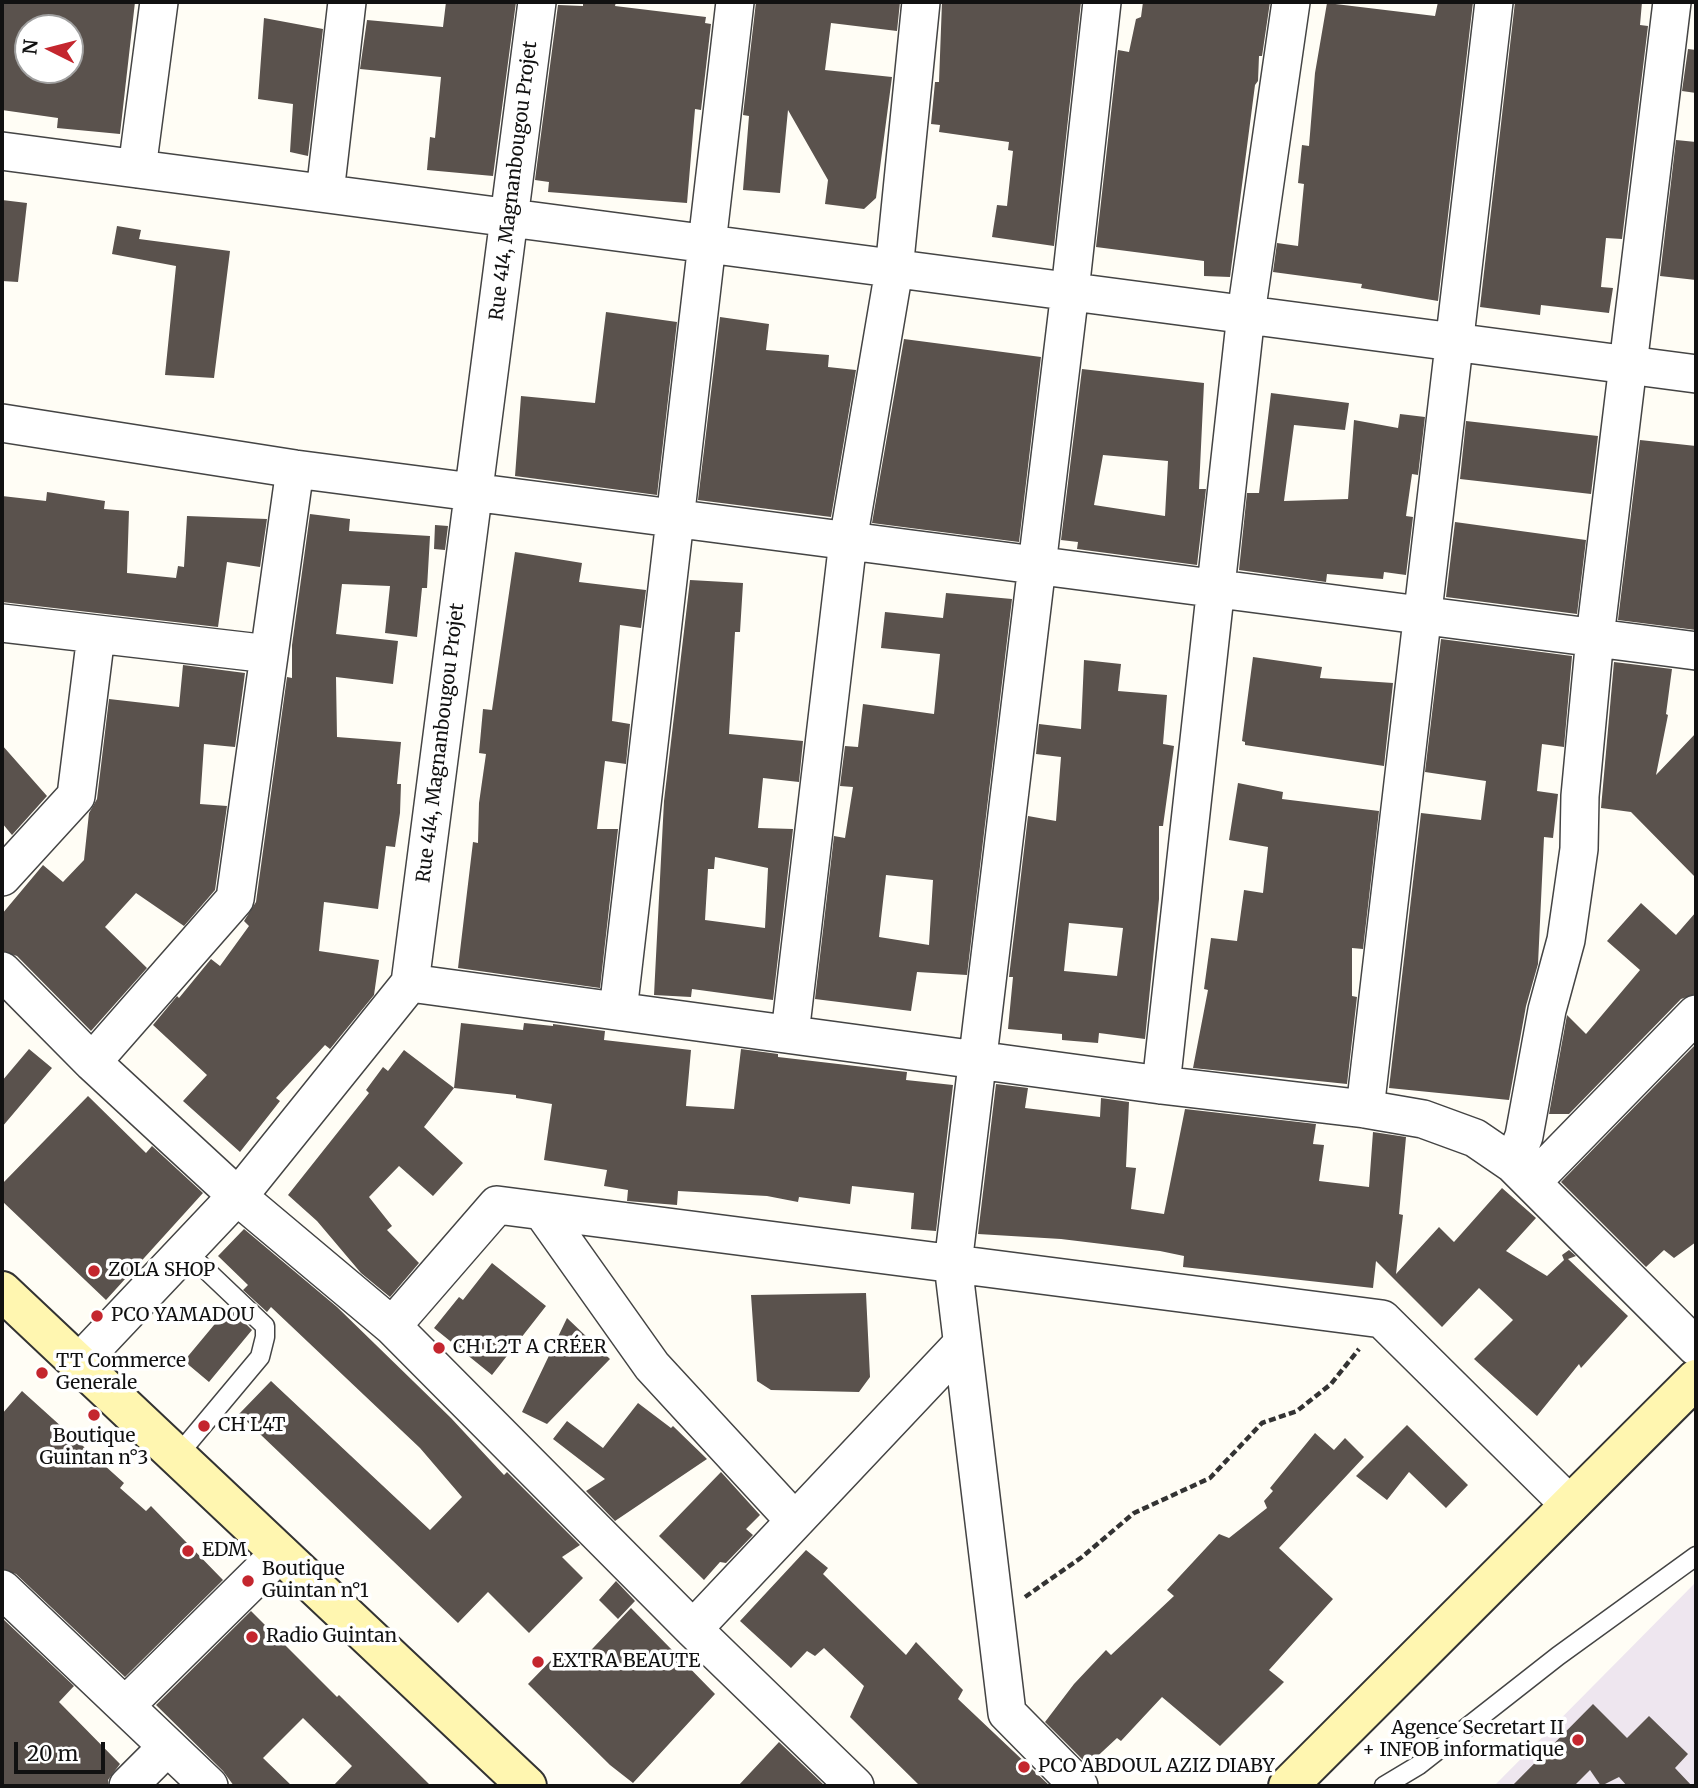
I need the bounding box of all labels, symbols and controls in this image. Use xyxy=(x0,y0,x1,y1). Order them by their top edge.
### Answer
north arrow xyxy=(14,14,84,84)
text: N xyxy=(17,38,43,56)
street label: Rue 414, Magnanbougou Projet xyxy=(486,40,542,322)
street label: Rue 414, Magnanbougou Projet xyxy=(413,602,469,884)
place label: ZOLA SHOP xyxy=(108,1260,215,1282)
marker: ZOLA SHOP xyxy=(86,1263,102,1279)
place label: PCO YAMADOU xyxy=(111,1305,255,1327)
marker: PCO YAMADOU xyxy=(89,1308,105,1324)
place label: CH L2T A CRÉER xyxy=(453,1337,607,1359)
marker: CH L2T A CRÉER xyxy=(431,1340,447,1356)
place label: TT Commerce Generale xyxy=(56,1351,186,1395)
marker: TT Commerce Generale xyxy=(34,1365,50,1381)
marker: Boutique Guintan n°3 xyxy=(86,1407,102,1423)
place label: CH L4T xyxy=(218,1415,285,1437)
marker: CH L4T xyxy=(196,1418,212,1434)
place label: Boutique Guintan n°3 xyxy=(40,1426,148,1470)
place label: EDM xyxy=(202,1540,247,1562)
marker: EDM xyxy=(180,1543,196,1559)
place label: Boutique Guintan n°1 xyxy=(262,1559,369,1603)
marker: Boutique Guintan n°1 xyxy=(240,1573,256,1589)
place label: Radio Guintan xyxy=(266,1626,397,1648)
marker: Radio Guintan xyxy=(244,1629,260,1645)
place label: EXTRA BEAUTE xyxy=(552,1651,700,1673)
marker: EXTRA BEAUTE xyxy=(530,1654,546,1670)
place label: Agence Secretart II + INFOB informatique xyxy=(1362,1718,1564,1762)
scale bar xyxy=(18,1728,108,1772)
marker: Agence Secretart II + INFOB informatique xyxy=(1570,1732,1586,1748)
text: 20 m xyxy=(27,1740,78,1767)
place label: PCO ABDOUL AZIZ DIABY xyxy=(1038,1756,1275,1778)
marker: PCO ABDOUL AZIZ DIABY xyxy=(1016,1759,1032,1775)

